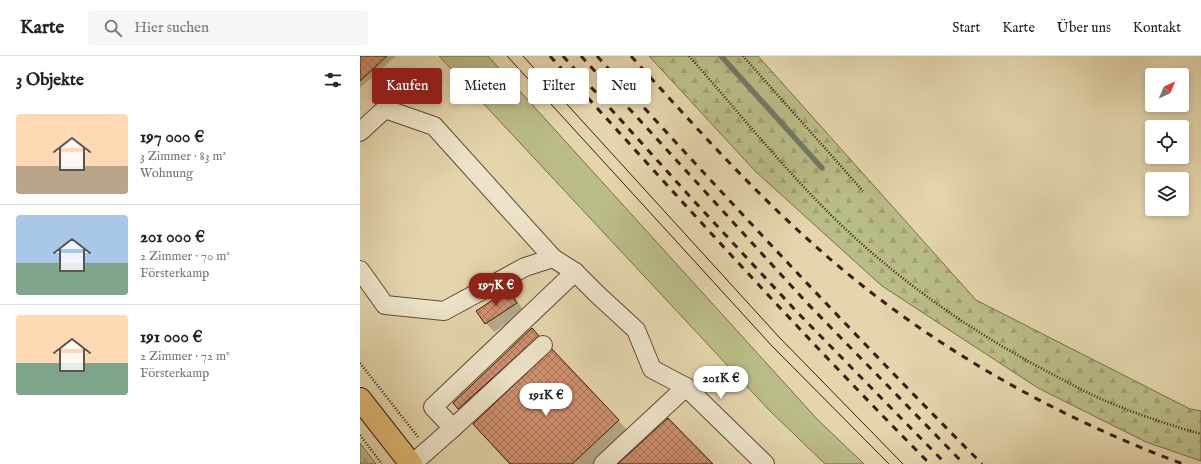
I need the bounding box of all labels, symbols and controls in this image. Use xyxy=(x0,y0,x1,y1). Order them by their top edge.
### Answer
search box xyxy=(88,10,368,46)
text: Karte xyxy=(20,16,64,40)
icon: search xyxy=(102,17,124,39)
text: Hier suchen xyxy=(134,18,209,37)
text: Start xyxy=(952,19,980,37)
text: Karte xyxy=(1002,19,1035,37)
text: Über uns xyxy=(1057,19,1111,37)
text: Kontakt xyxy=(1133,19,1181,37)
chip: Kaufen xyxy=(372,68,442,104)
chip: Mieten xyxy=(450,68,520,104)
chip: Filter xyxy=(528,68,589,104)
chip: Neu xyxy=(597,68,651,104)
north arrow xyxy=(1145,68,1189,112)
map controls xyxy=(1145,68,1189,216)
icon: filters xyxy=(322,69,344,91)
text: 3 Objekte xyxy=(16,70,84,91)
button: locate xyxy=(1145,120,1189,164)
text: 197 000 € xyxy=(140,127,204,148)
icon: home xyxy=(48,130,96,178)
text: 3 Zimmer · 83 m² xyxy=(140,148,226,165)
text: Wohnung xyxy=(140,165,193,182)
button: layers xyxy=(1145,172,1189,216)
text: 201 000 € xyxy=(140,227,205,248)
icon: home xyxy=(48,231,96,279)
text: 2 Zimmer · 70 m² xyxy=(140,248,230,265)
text: Försterkamp xyxy=(140,265,209,282)
pin: 197K € xyxy=(463,273,529,307)
text: 197K € xyxy=(478,277,514,294)
text: 191 000 € xyxy=(140,327,202,348)
icon: home xyxy=(48,331,96,379)
text: 2 Zimmer · 72 m² xyxy=(140,348,230,365)
text: Försterkamp xyxy=(140,365,209,382)
pin: 201K € xyxy=(688,366,754,400)
text: 201K € xyxy=(702,370,740,387)
pin: 191K € xyxy=(513,383,579,417)
text: 191K € xyxy=(528,387,564,404)

